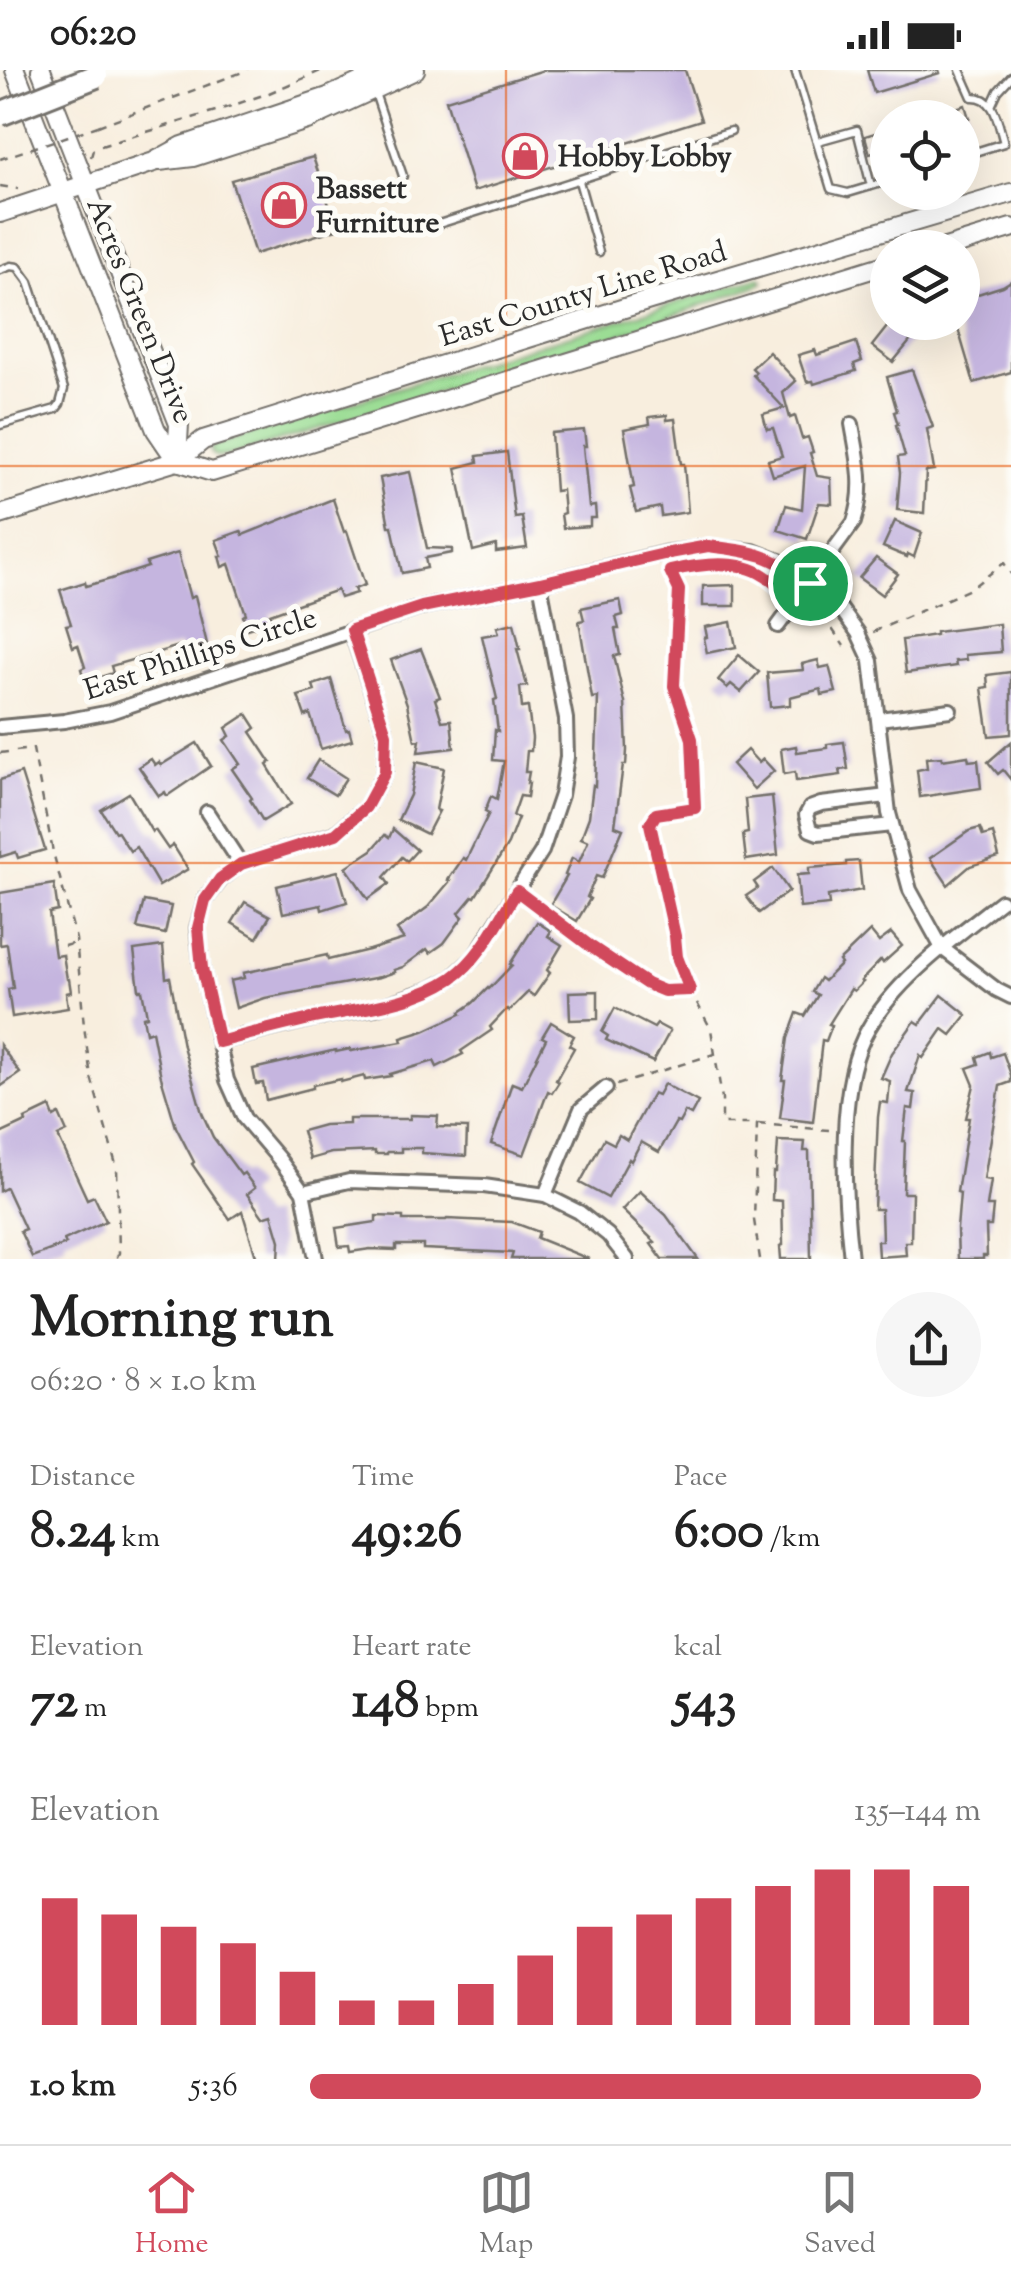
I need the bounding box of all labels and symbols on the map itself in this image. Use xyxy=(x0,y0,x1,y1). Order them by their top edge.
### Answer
shop icon: Hobby Lobby xyxy=(502,133,548,179)
place label: Hobby Lobby xyxy=(558,137,732,180)
place label: Bassett Furniture xyxy=(316,169,440,246)
shop icon: Bassett Furniture xyxy=(261,182,307,228)
street label: Acres Green Drive xyxy=(74,192,204,430)
street label: East County Line Road xyxy=(435,231,733,360)
pin xyxy=(768,541,853,626)
street label: East Phillips Circle xyxy=(79,598,323,713)

